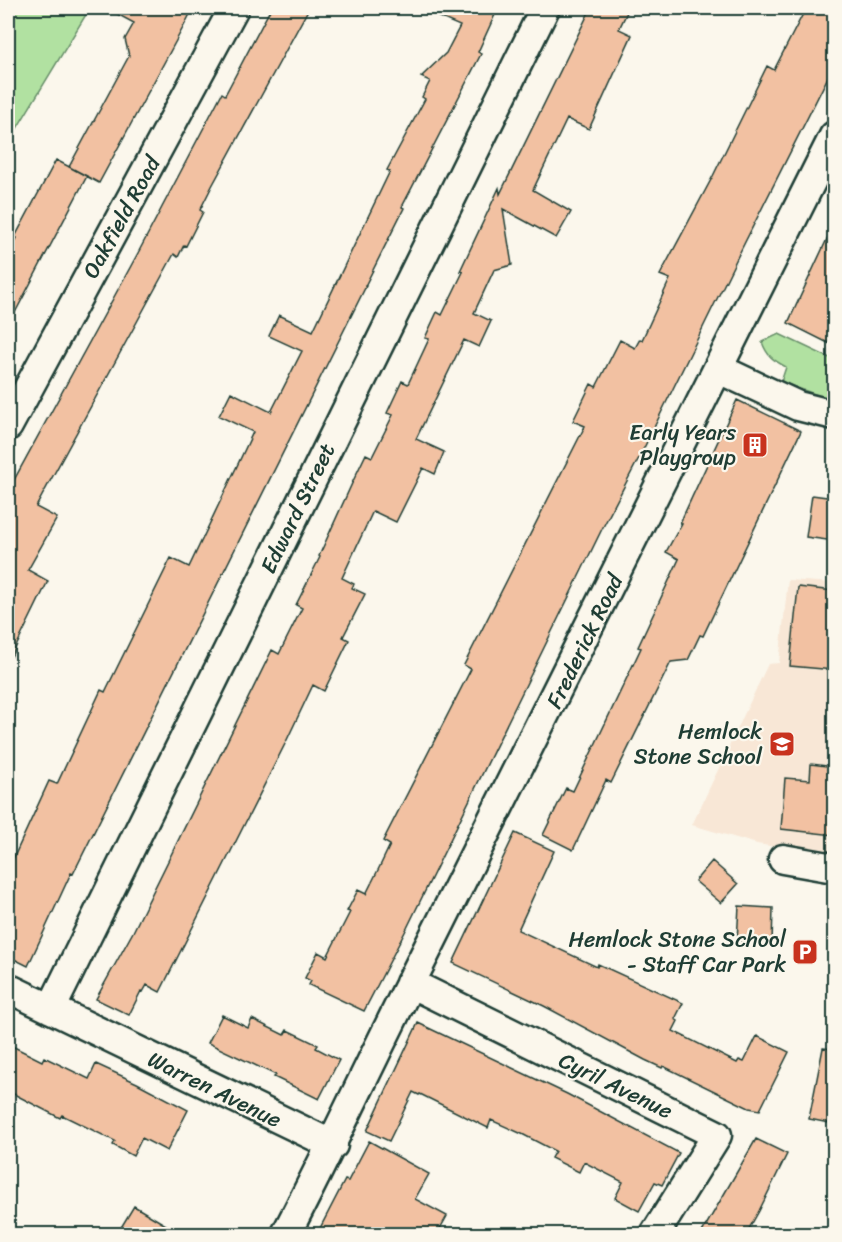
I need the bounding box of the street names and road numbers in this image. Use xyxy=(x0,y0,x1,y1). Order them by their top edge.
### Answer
street label: Oakfield Road xyxy=(72,148,172,286)
street label: Edward Street xyxy=(249,436,346,580)
street label: Frederick Road xyxy=(535,566,635,715)
street label: Warren Avenue xyxy=(141,1040,289,1139)
street label: Cyril Avenue xyxy=(552,1041,680,1130)

